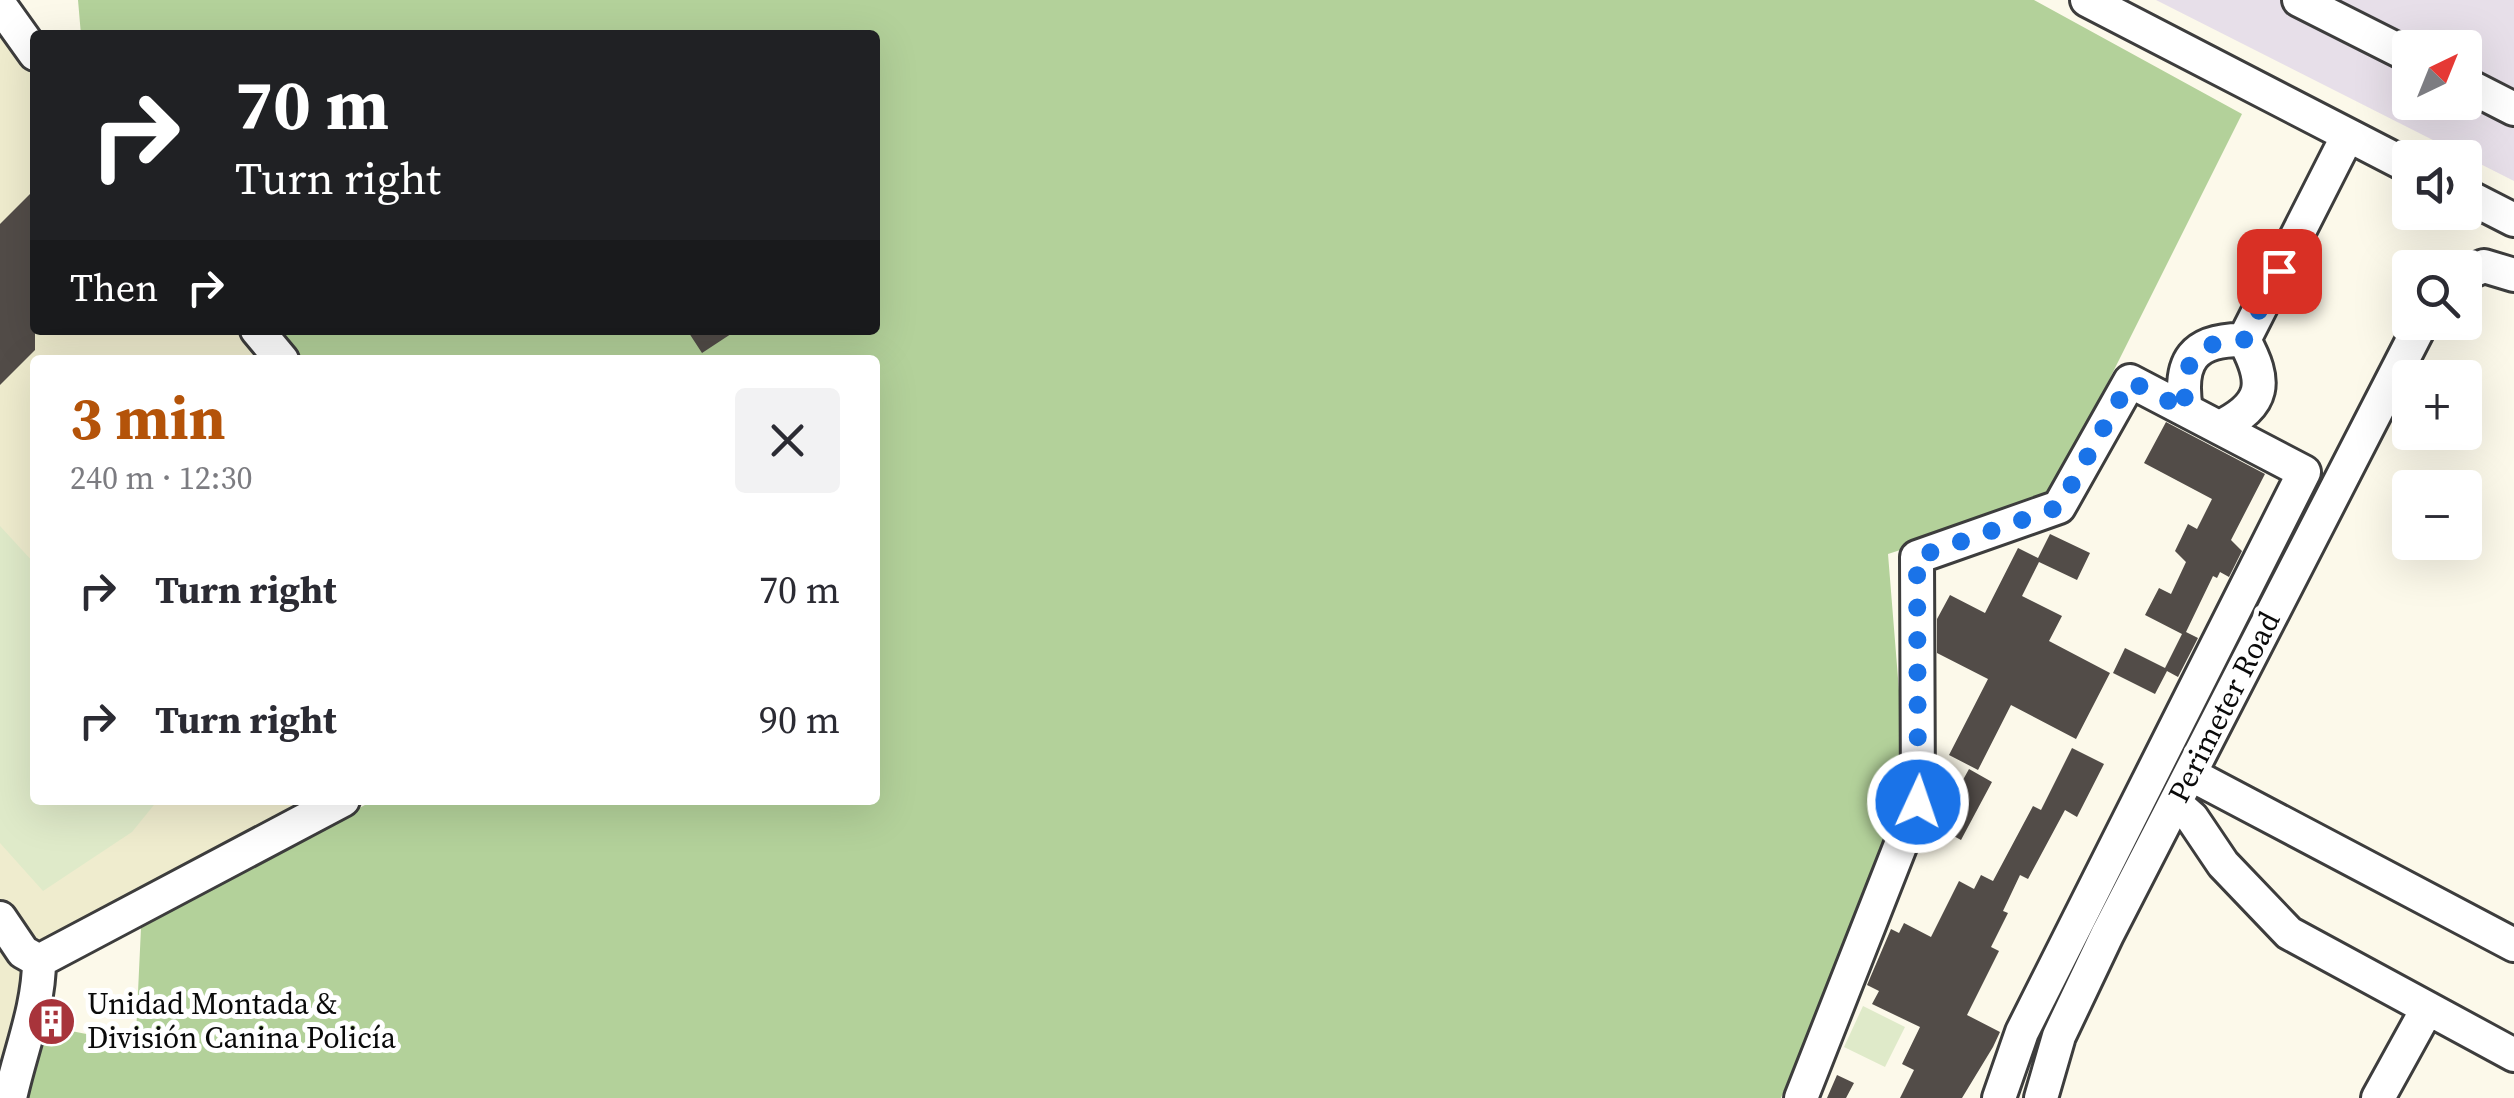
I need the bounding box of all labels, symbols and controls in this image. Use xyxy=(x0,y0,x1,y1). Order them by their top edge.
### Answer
north arrow xyxy=(2392,30,2482,120)
map controls xyxy=(2392,30,2482,560)
text: 70 m xyxy=(235,56,389,152)
icon: right xyxy=(70,70,200,200)
button: sound xyxy=(2392,140,2482,230)
text: Turn right xyxy=(235,147,441,209)
pin xyxy=(2237,229,2322,314)
icon: arrive xyxy=(2252,244,2307,299)
button: search xyxy=(2392,250,2482,340)
icon: right xyxy=(178,260,233,315)
text: Then xyxy=(70,262,158,314)
button: + xyxy=(2392,360,2482,450)
text: 3 min xyxy=(70,377,226,459)
button: close xyxy=(735,388,840,493)
text: 240 m · 12:30 xyxy=(70,456,252,500)
button: − xyxy=(2392,470,2482,560)
icon: right xyxy=(70,563,125,618)
text: Turn right xyxy=(155,564,337,616)
text: 70 m xyxy=(759,564,840,616)
street label: Perimeter Road xyxy=(2158,604,2289,809)
icon: right xyxy=(70,693,125,748)
text: Turn right xyxy=(155,694,337,746)
text: 90 m xyxy=(759,694,840,746)
position arrow xyxy=(1866,750,1970,854)
place label: Unidad Montada & División Canina Policía xyxy=(87,983,397,1058)
building icon: Unidad Montada & División Canina Policía xyxy=(26,995,78,1047)

